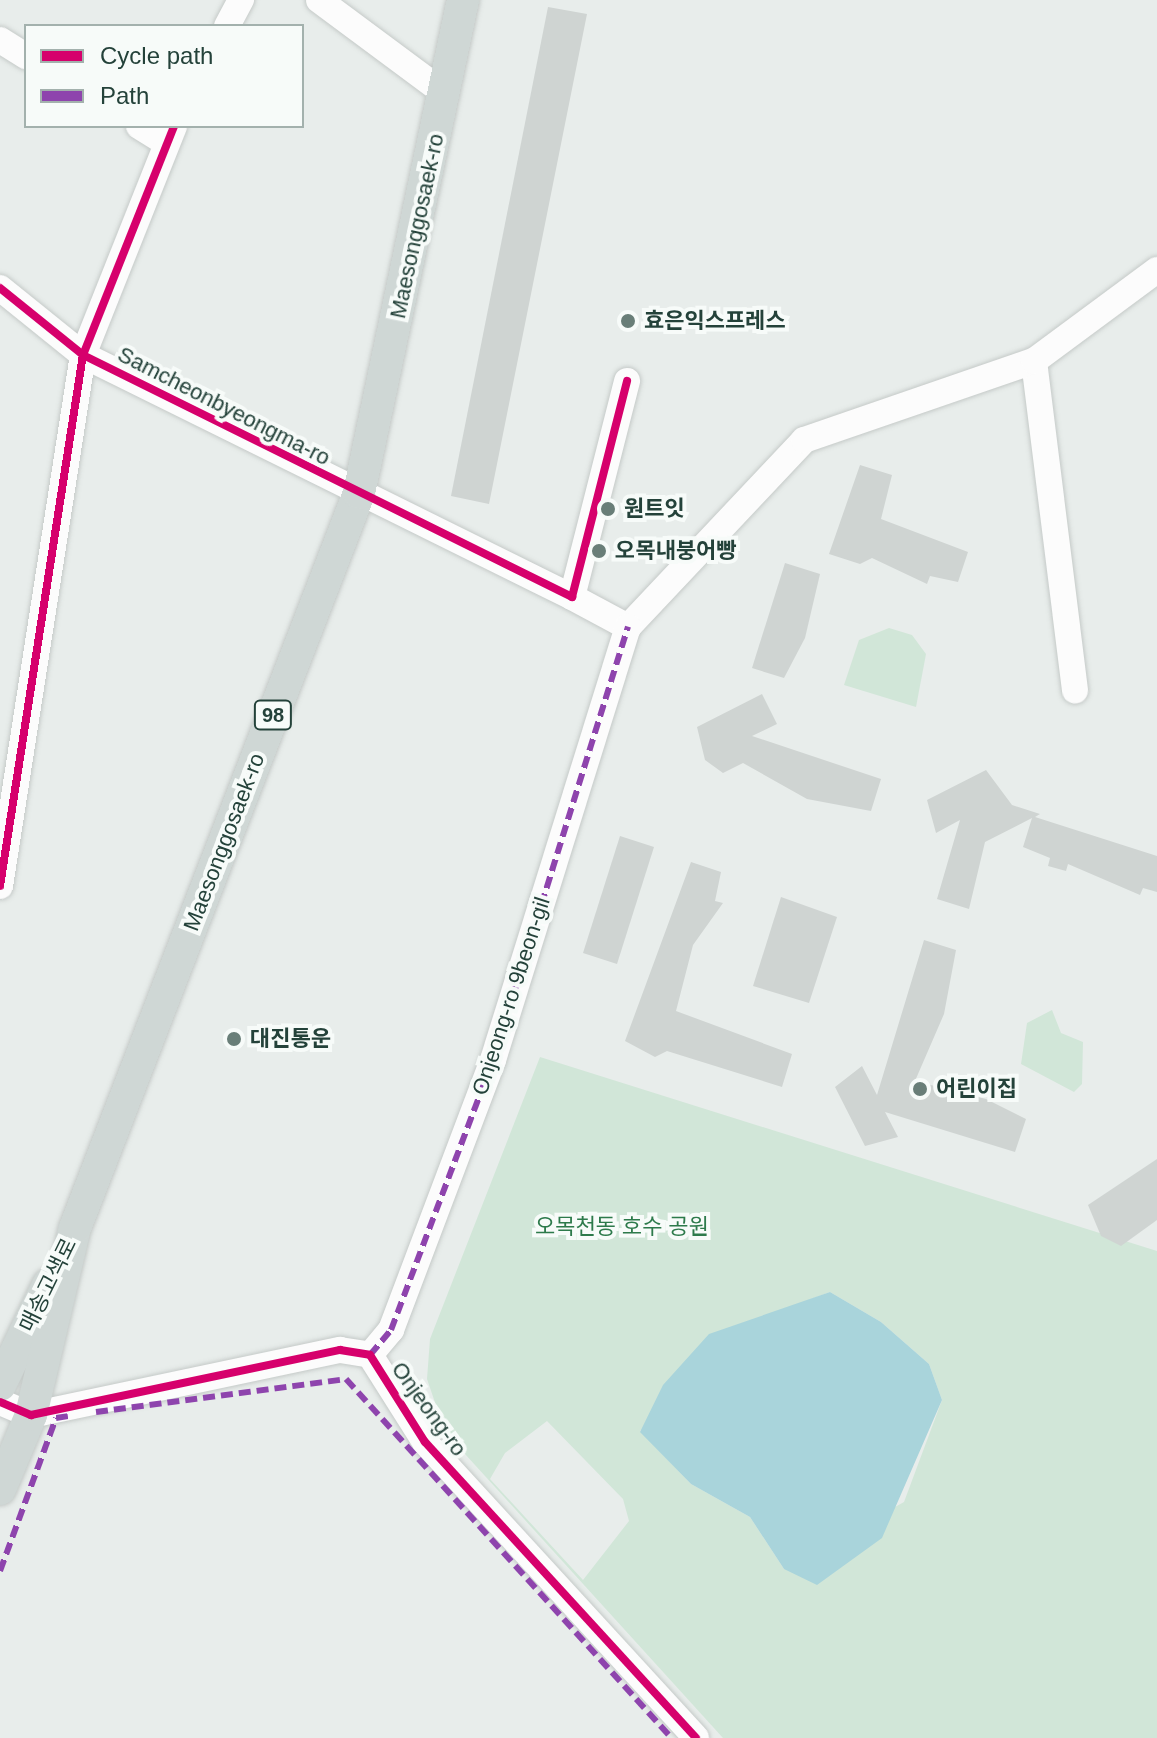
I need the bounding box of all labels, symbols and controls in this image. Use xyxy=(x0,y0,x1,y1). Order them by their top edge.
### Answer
legend xyxy=(24,24,304,128)
text: Cycle path xyxy=(100,42,213,69)
text: Path xyxy=(100,82,149,109)
street label: Maesonggosaek-ro xyxy=(385,131,449,321)
place label: 효은익스프레스 xyxy=(644,308,786,334)
marker: 효은익스프레스 xyxy=(619,312,637,330)
street label: Samcheonbyeongma-ro xyxy=(113,341,335,471)
place label: 원트잇 xyxy=(624,496,685,522)
marker: 원트잇 xyxy=(599,500,617,518)
place label: 오목내붕어빵 xyxy=(615,538,736,564)
marker: 오목내붕어빵 xyxy=(590,542,608,560)
road number: 98 xyxy=(253,699,293,731)
street label: Maesonggosaek-ro xyxy=(178,749,270,935)
street label: Onjeong-ro 9beon-gil xyxy=(467,894,555,1098)
place label: 대진통운 xyxy=(250,1026,331,1052)
marker: 대진통운 xyxy=(225,1030,243,1048)
place label: 어린이집 xyxy=(936,1076,1017,1102)
marker: 어린이집 xyxy=(911,1080,929,1098)
park label: 오목천동 호수 공원 xyxy=(535,1214,709,1240)
street label: 매송고색로 xyxy=(14,1234,82,1336)
street label: Onjeong-ro xyxy=(386,1357,472,1461)

